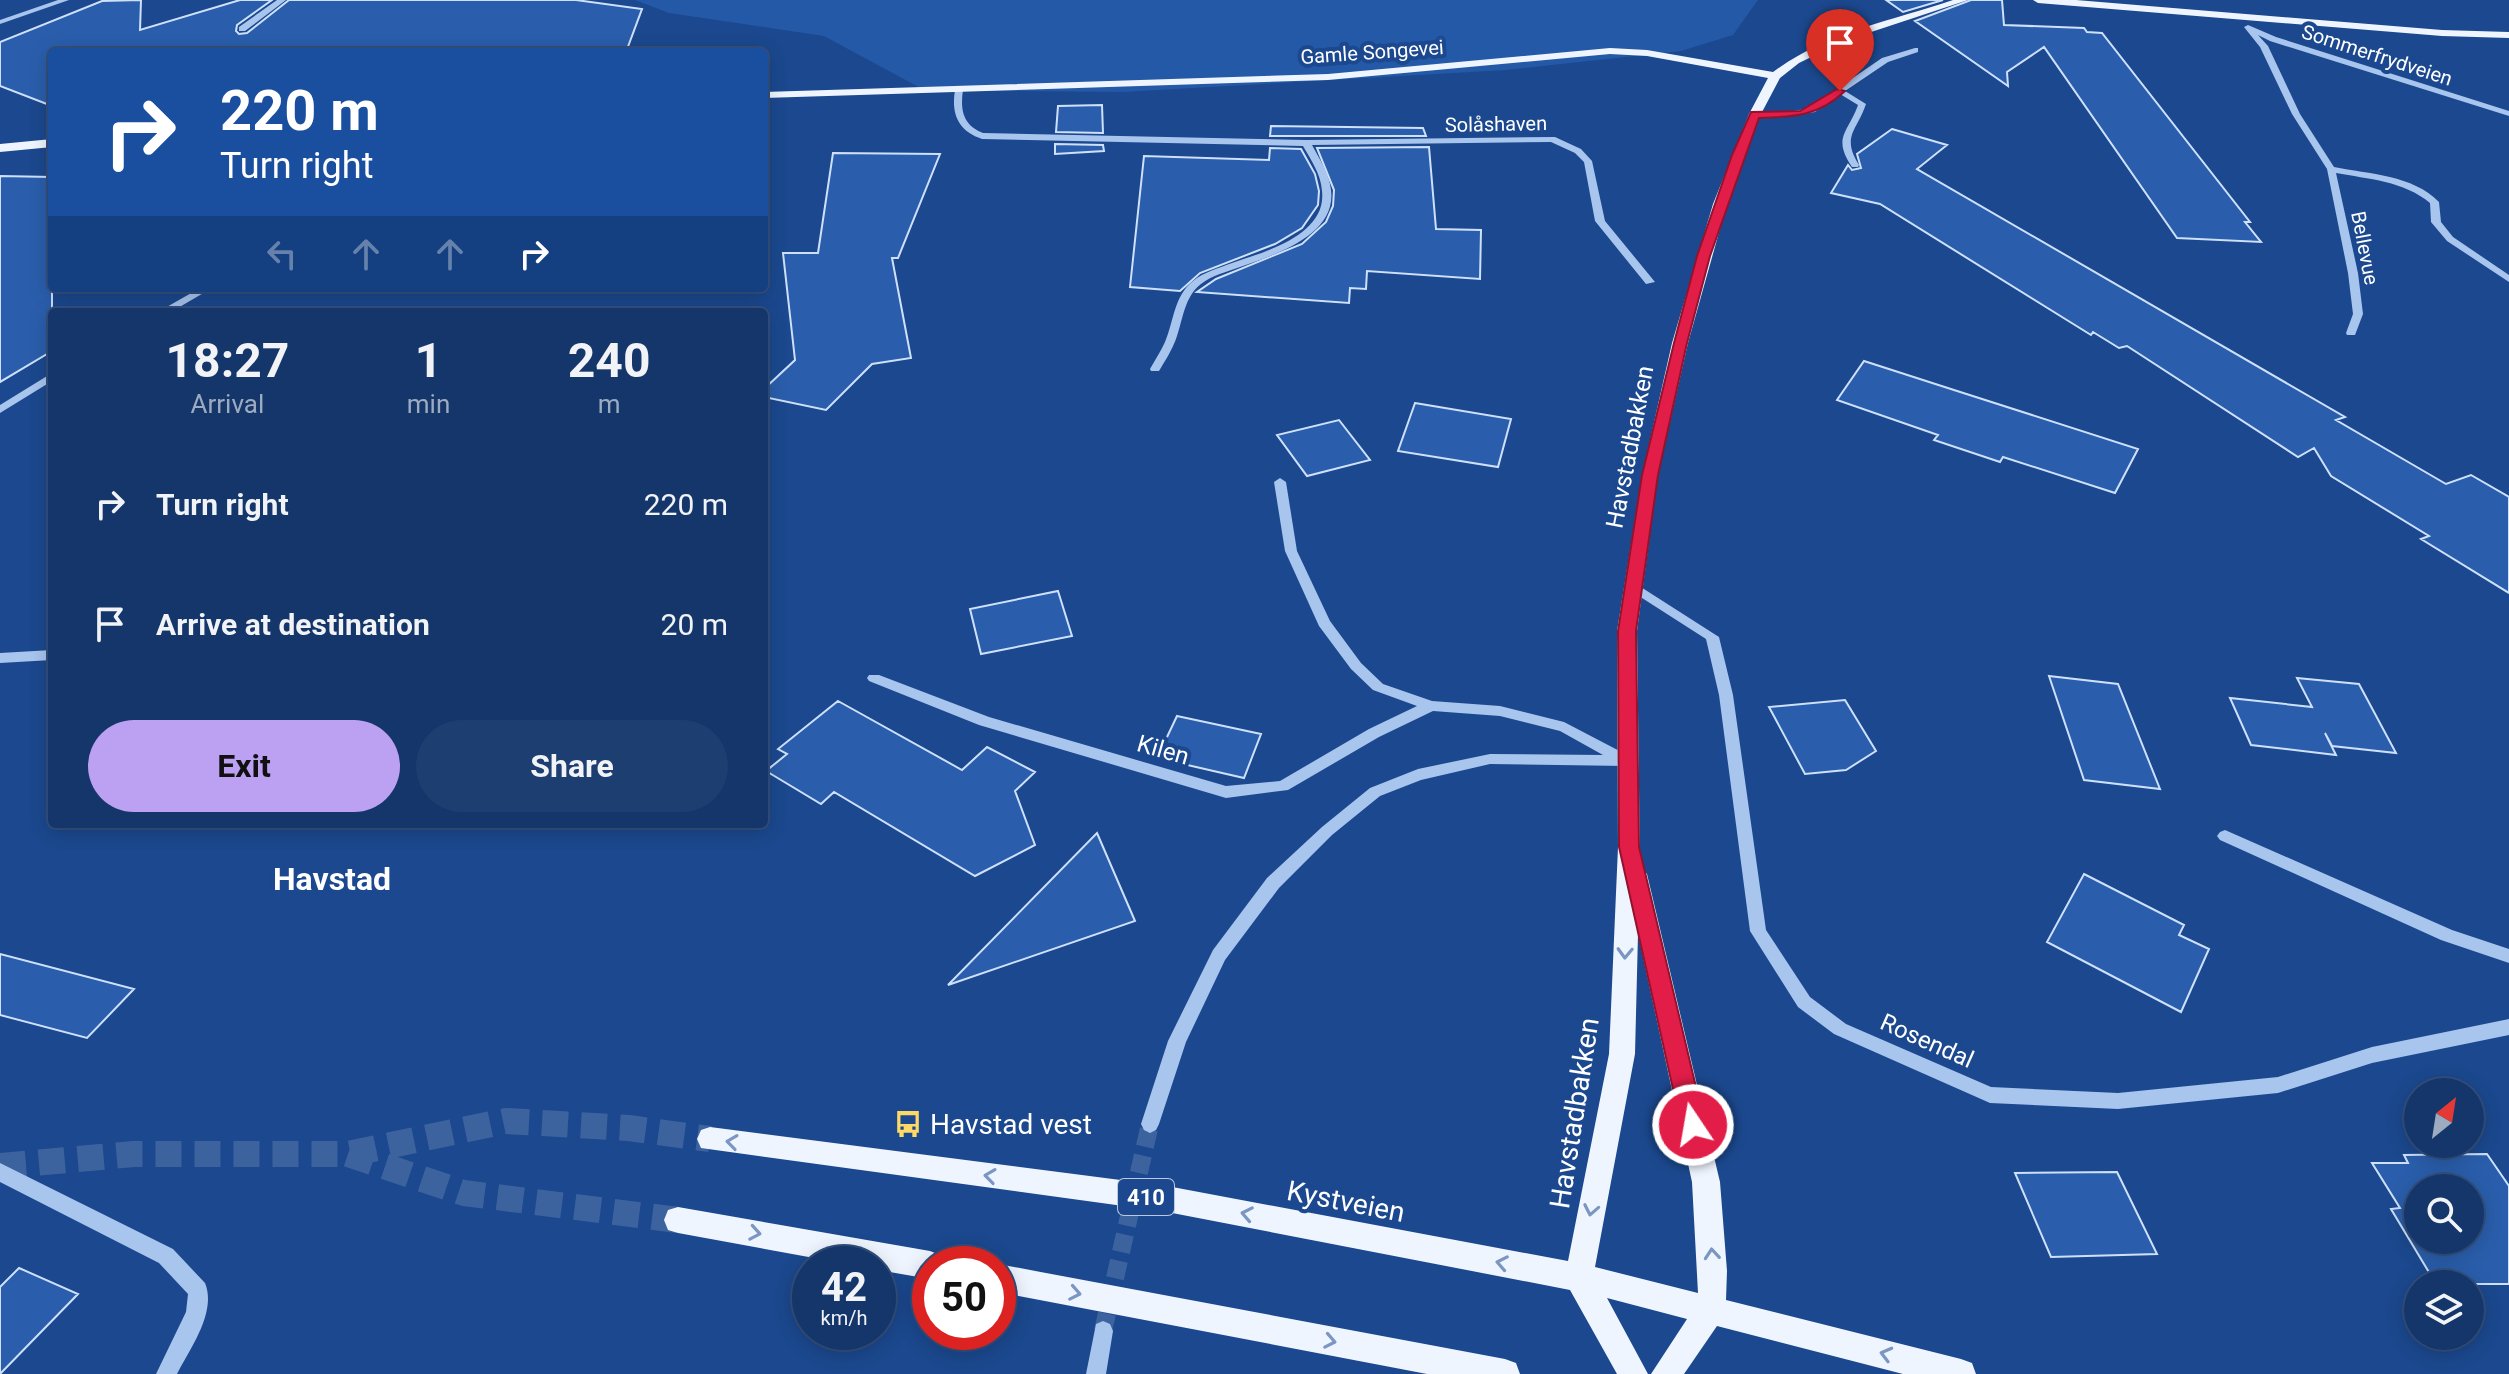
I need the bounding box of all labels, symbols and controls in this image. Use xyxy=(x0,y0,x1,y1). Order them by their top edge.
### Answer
pin xyxy=(1806,9,1874,91)
street label: Sommerfrydveien xyxy=(2299,19,2455,91)
icon: arrive xyxy=(1818,21,1862,65)
street label: Gamle Songevei xyxy=(1300,35,1444,69)
text: 220 m xyxy=(220,78,379,144)
icon: right xyxy=(88,80,192,184)
street label: Solåshaven xyxy=(1445,111,1547,137)
text: Turn right xyxy=(220,145,373,187)
street label: Bellevue xyxy=(2346,209,2384,287)
icon: left xyxy=(260,232,304,276)
icon: ahead xyxy=(344,232,388,276)
icon: ahead xyxy=(428,232,472,276)
icon: right xyxy=(512,232,556,276)
text: 18:27 xyxy=(166,332,289,389)
text: 1 xyxy=(415,332,442,389)
text: 240 xyxy=(568,332,650,389)
street label: Havstadbakken xyxy=(1601,363,1659,531)
text: Arrival xyxy=(191,389,264,419)
text: min xyxy=(407,389,450,419)
text: m xyxy=(598,389,621,419)
icon: right xyxy=(88,482,132,526)
text: Turn right xyxy=(156,487,289,522)
text: 220 m xyxy=(644,487,728,522)
icon: arrive xyxy=(88,602,132,646)
text: Arrive at destination xyxy=(156,607,430,642)
text: 20 m xyxy=(661,607,728,642)
button: Exit xyxy=(88,720,400,812)
button: Share xyxy=(416,720,728,812)
street label: Kilen xyxy=(1134,729,1192,771)
district label: Havstad xyxy=(273,860,391,898)
one-way arrow xyxy=(1617,947,1634,960)
street label: Rosendal xyxy=(1876,1008,1978,1074)
street label: Havstadbakken xyxy=(1543,1015,1606,1211)
north arrow xyxy=(2404,1078,2484,1158)
map controls xyxy=(2404,1078,2484,1350)
position arrow xyxy=(1651,1083,1735,1167)
place label: Havstad vest xyxy=(930,1108,1092,1141)
bus stop icon: Havstad vest xyxy=(893,1109,923,1139)
one-way arrow xyxy=(725,1134,739,1151)
one-way arrow xyxy=(983,1168,997,1185)
street label: Kystveien xyxy=(1284,1174,1408,1229)
button: search xyxy=(2404,1174,2484,1254)
road number: 410 xyxy=(1118,1179,1174,1215)
one-way arrow xyxy=(1584,1203,1601,1216)
one-way arrow xyxy=(1240,1207,1254,1224)
one-way arrow xyxy=(748,1224,762,1241)
speed limit sign: 50 xyxy=(912,1246,1016,1350)
one-way arrow xyxy=(1703,1247,1720,1260)
one-way arrow xyxy=(1496,1255,1509,1272)
text: 42 xyxy=(821,1264,867,1311)
button: layers xyxy=(2404,1270,2484,1350)
one-way arrow xyxy=(1067,1284,1081,1301)
text: km/h xyxy=(821,1306,867,1330)
one-way arrow xyxy=(1323,1332,1337,1349)
one-way arrow xyxy=(1879,1347,1893,1364)

